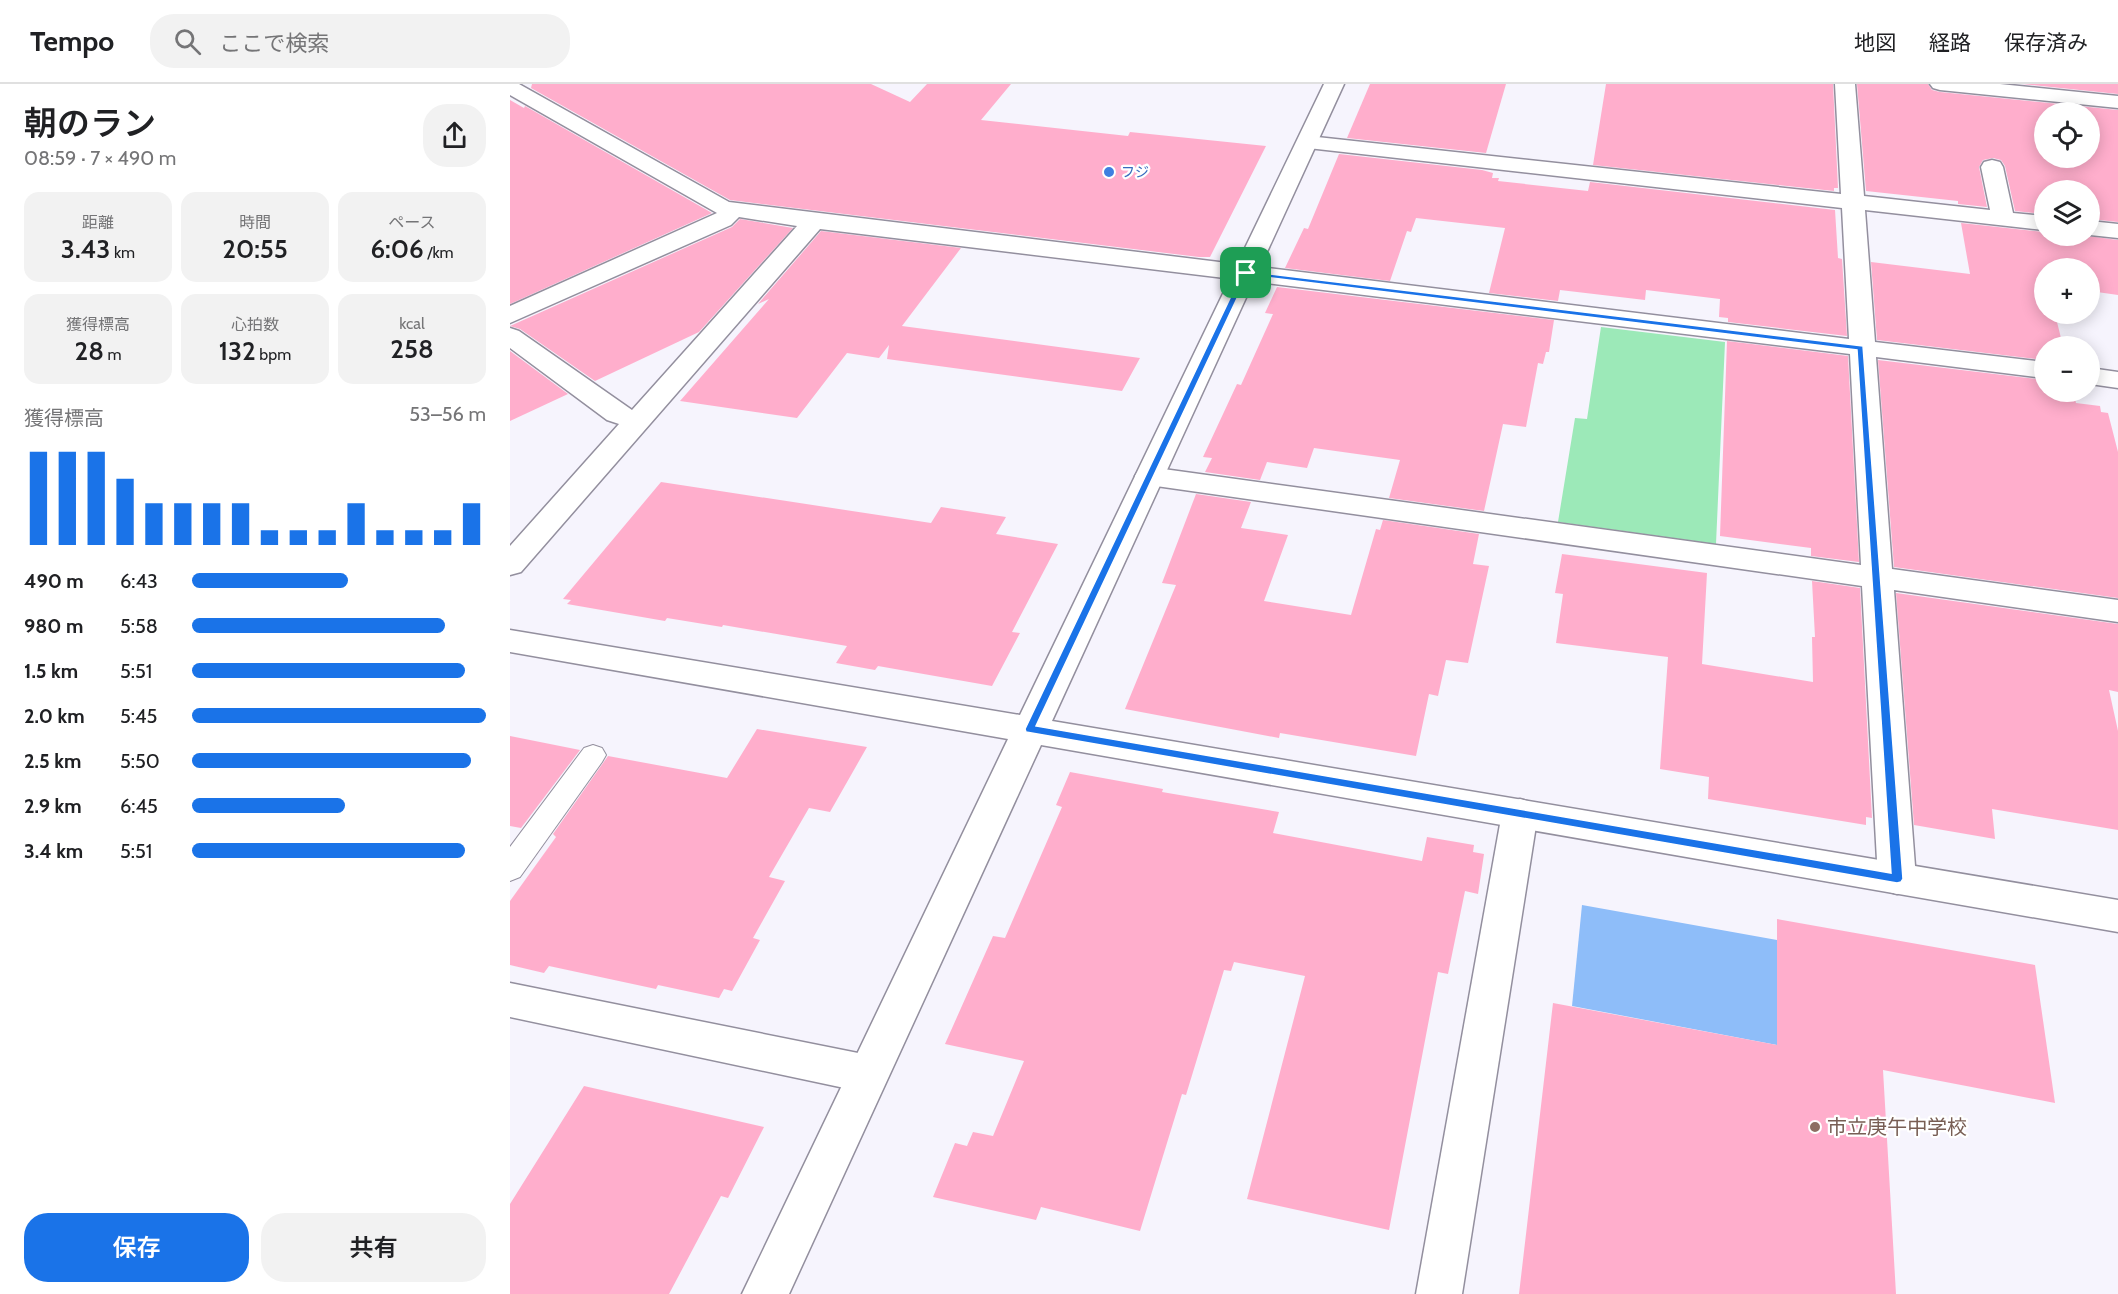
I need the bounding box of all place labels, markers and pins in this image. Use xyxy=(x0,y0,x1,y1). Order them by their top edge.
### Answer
place label: フジ xyxy=(1121,163,1149,181)
marker: フジ xyxy=(1102,165,1116,179)
pin xyxy=(1220,247,1271,298)
place label: 市立庚午中学校 xyxy=(1827,1115,1967,1139)
marker: 市立庚午中学校 xyxy=(1808,1120,1822,1134)

